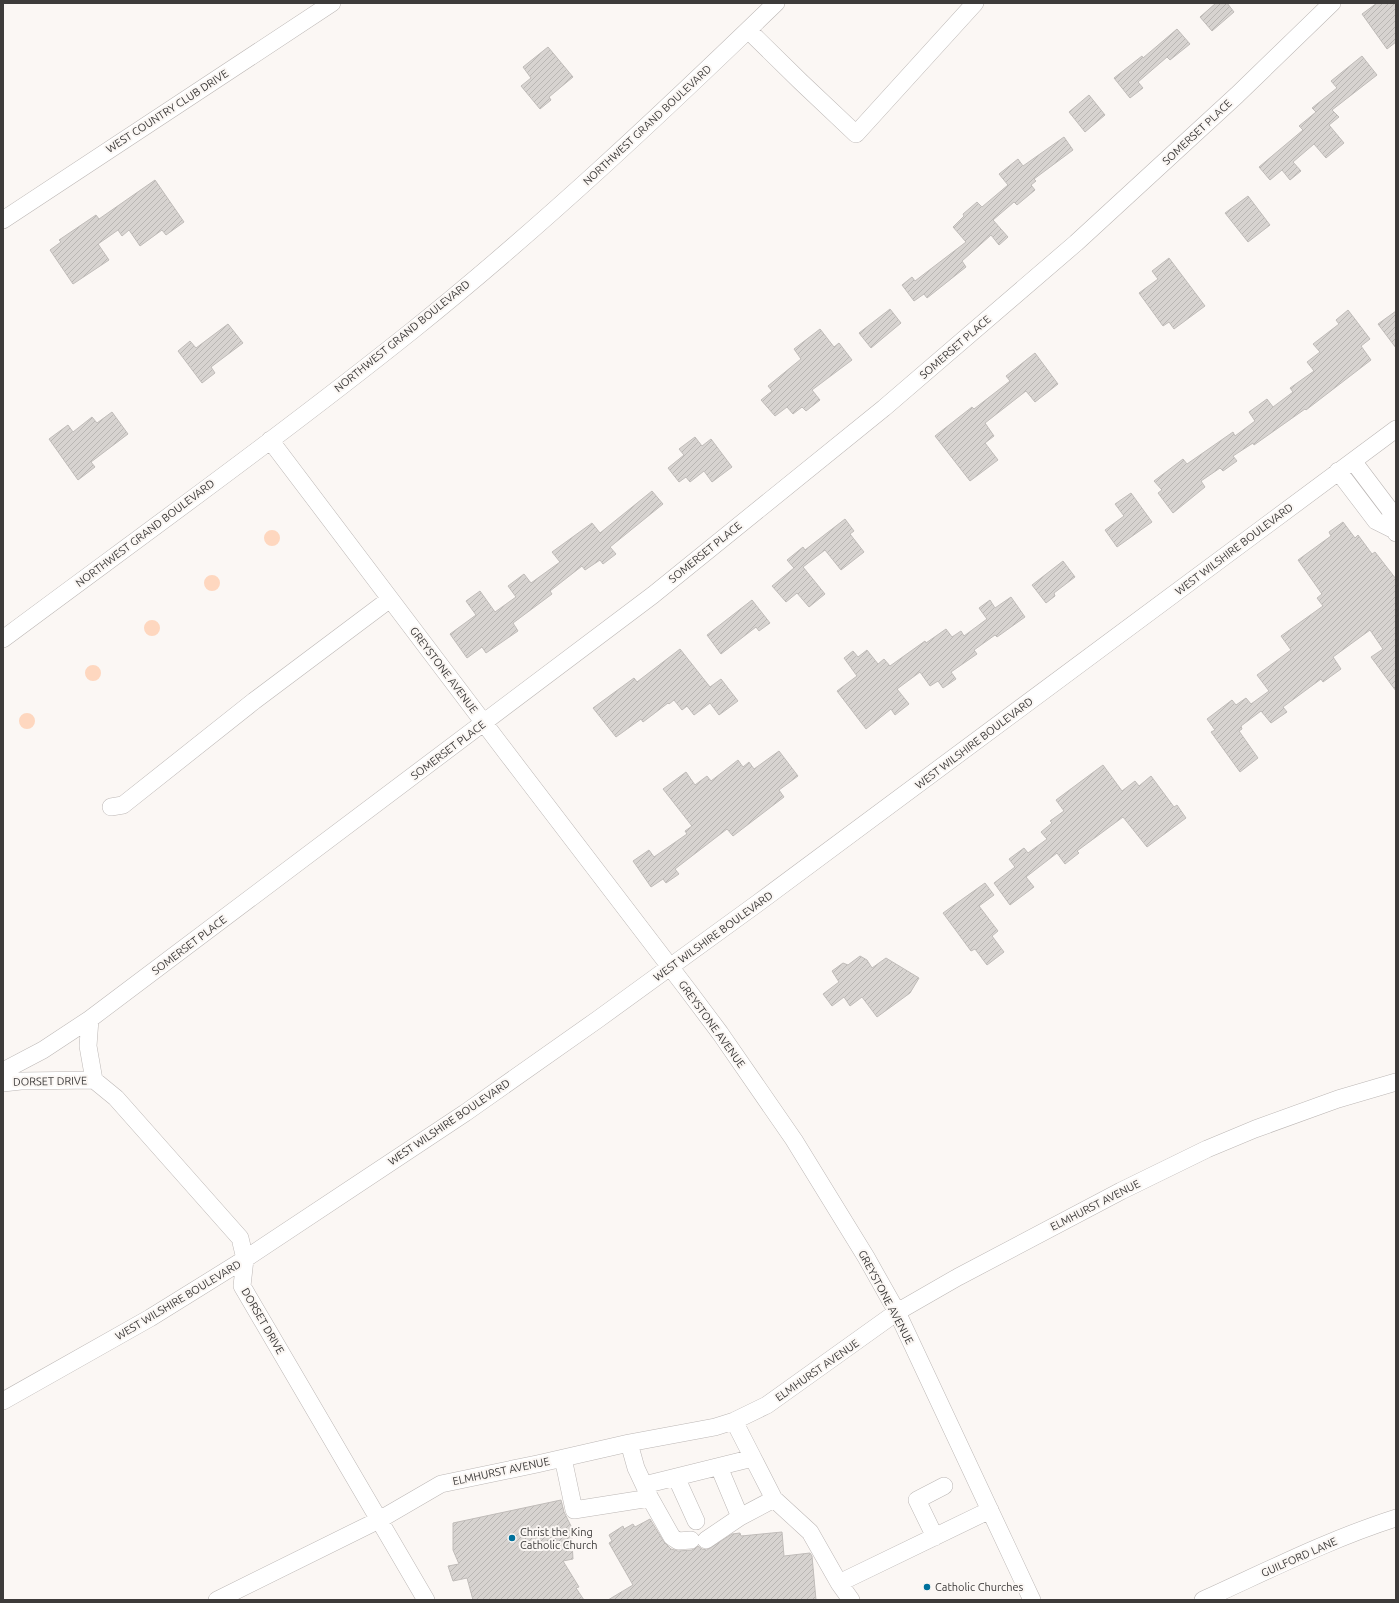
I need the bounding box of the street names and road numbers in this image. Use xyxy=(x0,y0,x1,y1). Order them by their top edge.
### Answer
street label: NORTHWEST GRAND BOULEVARD xyxy=(581,62,714,188)
street label: WEST COUNTRY CLUB DRIVE xyxy=(104,67,230,155)
street label: SOMERSET PLACE xyxy=(1160,97,1234,167)
street label: NORTHWEST GRAND BOULEVARD xyxy=(332,278,472,394)
street label: SOMERSET PLACE xyxy=(917,313,993,381)
street label: NORTHWEST GRAND BOULEVARD xyxy=(73,477,217,589)
street label: WEST WILSHIRE BOULEVARD xyxy=(1173,501,1295,597)
street label: SOMERSET PLACE xyxy=(666,519,744,585)
street label: GREYSTONE AVENUE xyxy=(408,625,480,715)
street label: WEST WILSHIRE BOULEVARD xyxy=(913,695,1035,791)
street label: SOMERSET PLACE xyxy=(408,718,488,782)
street label: WEST WILSHIRE BOULEVARD xyxy=(651,889,775,983)
street label: SOMERSET PLACE xyxy=(149,913,229,977)
street label: GREYSTONE AVENUE xyxy=(676,978,748,1070)
street label: DORSET DRIVE xyxy=(13,1074,87,1088)
street label: WEST WILSHIRE BOULEVARD xyxy=(386,1077,512,1167)
street label: ELMHURST AVENUE xyxy=(1048,1177,1142,1233)
street label: GREYSTONE AVENUE xyxy=(856,1248,916,1346)
street label: WEST WILSHIRE BOULEVARD xyxy=(113,1258,243,1342)
street label: DORSET DRIVE xyxy=(239,1286,287,1356)
street label: ELMHURST AVENUE xyxy=(773,1337,861,1403)
street label: ELMHURST AVENUE xyxy=(451,1455,551,1487)
street label: GUILFORD LANE xyxy=(1259,1535,1339,1579)

